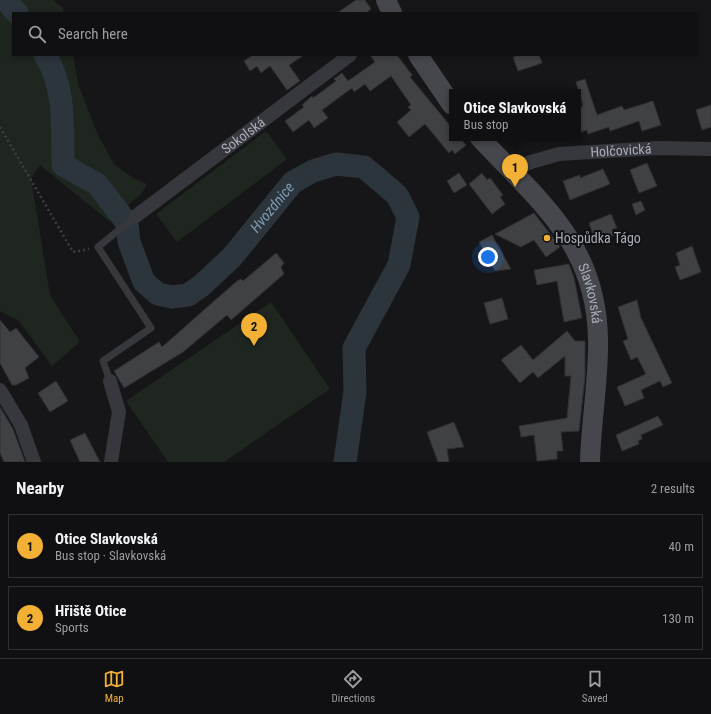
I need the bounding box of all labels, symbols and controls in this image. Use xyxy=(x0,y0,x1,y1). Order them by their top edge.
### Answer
search box xyxy=(12,12,699,56)
icon: search xyxy=(26,23,48,45)
text: Search here xyxy=(58,25,128,43)
popup xyxy=(449,89,581,141)
text: Otice Slavkovská xyxy=(464,99,566,117)
street label: Sokolská xyxy=(218,114,268,157)
text: Bus stop xyxy=(464,117,508,132)
street label: Holčovická xyxy=(590,140,652,160)
pin: 1 xyxy=(502,154,528,187)
water label: Hvozdnice xyxy=(246,178,298,236)
place label: Hospůdka Tágo xyxy=(555,230,641,246)
marker: Hospůdka Tágo xyxy=(542,233,552,243)
your location xyxy=(478,247,498,267)
street label: Slavkovská xyxy=(575,261,605,324)
pin: 2 xyxy=(241,313,267,346)
text: Nearby xyxy=(16,478,64,498)
text: 2 results xyxy=(651,481,695,496)
text: Otice Slavkovská xyxy=(55,530,158,548)
text: 1 xyxy=(27,539,33,554)
text: 40 m xyxy=(668,539,694,554)
text: Bus stop · Slavkovská xyxy=(55,548,166,563)
text: Hřiště Otice xyxy=(55,602,127,620)
text: 2 xyxy=(27,611,33,626)
text: 130 m xyxy=(662,611,694,626)
text: Sports xyxy=(55,620,89,635)
tab: Map xyxy=(103,668,125,705)
tab: Directions xyxy=(331,668,375,705)
tab: Saved xyxy=(582,668,608,705)

